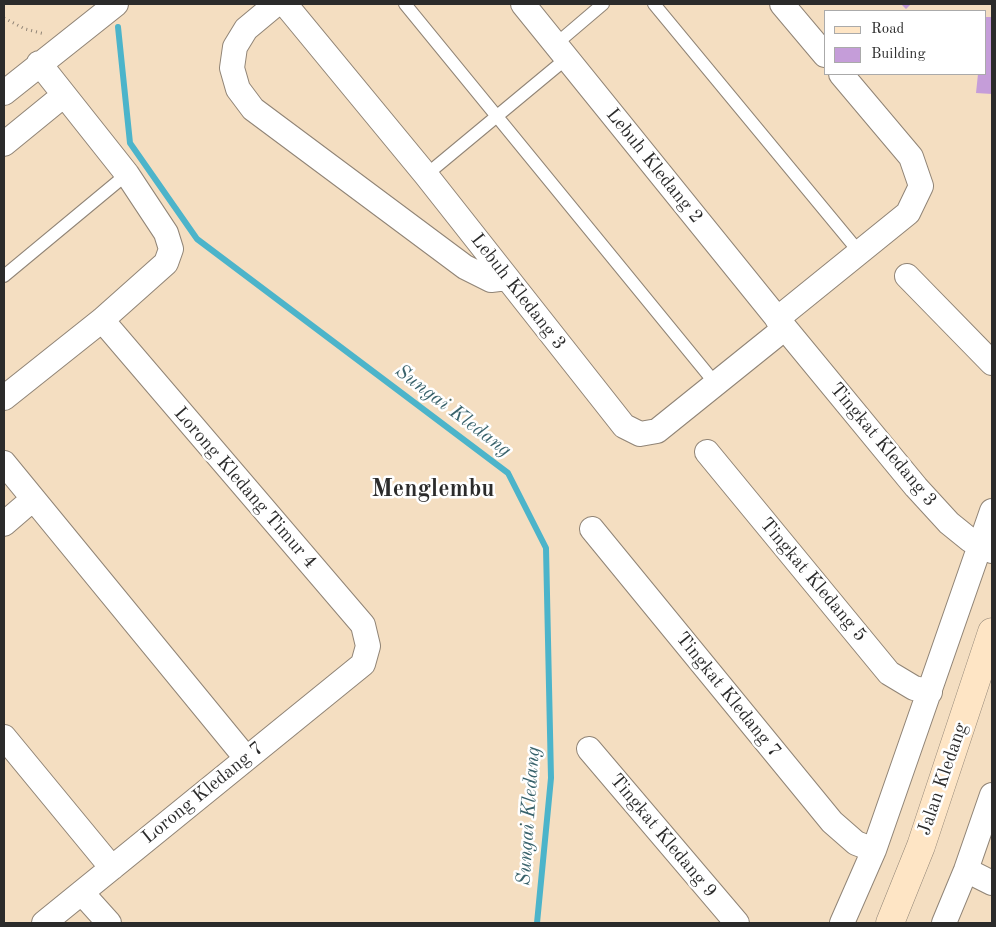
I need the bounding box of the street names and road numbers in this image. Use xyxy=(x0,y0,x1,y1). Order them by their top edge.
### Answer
street label: Lebuh Kledang 2 xyxy=(601,104,707,228)
street label: Lebuh Kledang 3 xyxy=(465,229,571,355)
street label: Tingkat Kledang 3 xyxy=(824,378,942,512)
street label: Lorong Kledang Timur 4 xyxy=(169,403,321,573)
street label: Tingkat Kledang 5 xyxy=(754,513,872,647)
street label: Tingkat Kledang 7 xyxy=(670,628,786,762)
street label: Jalan Kledang xyxy=(913,720,973,838)
street label: Lorong Kledang 7 xyxy=(138,737,268,849)
street label: Tingkat Kledang 9 xyxy=(604,769,722,903)

